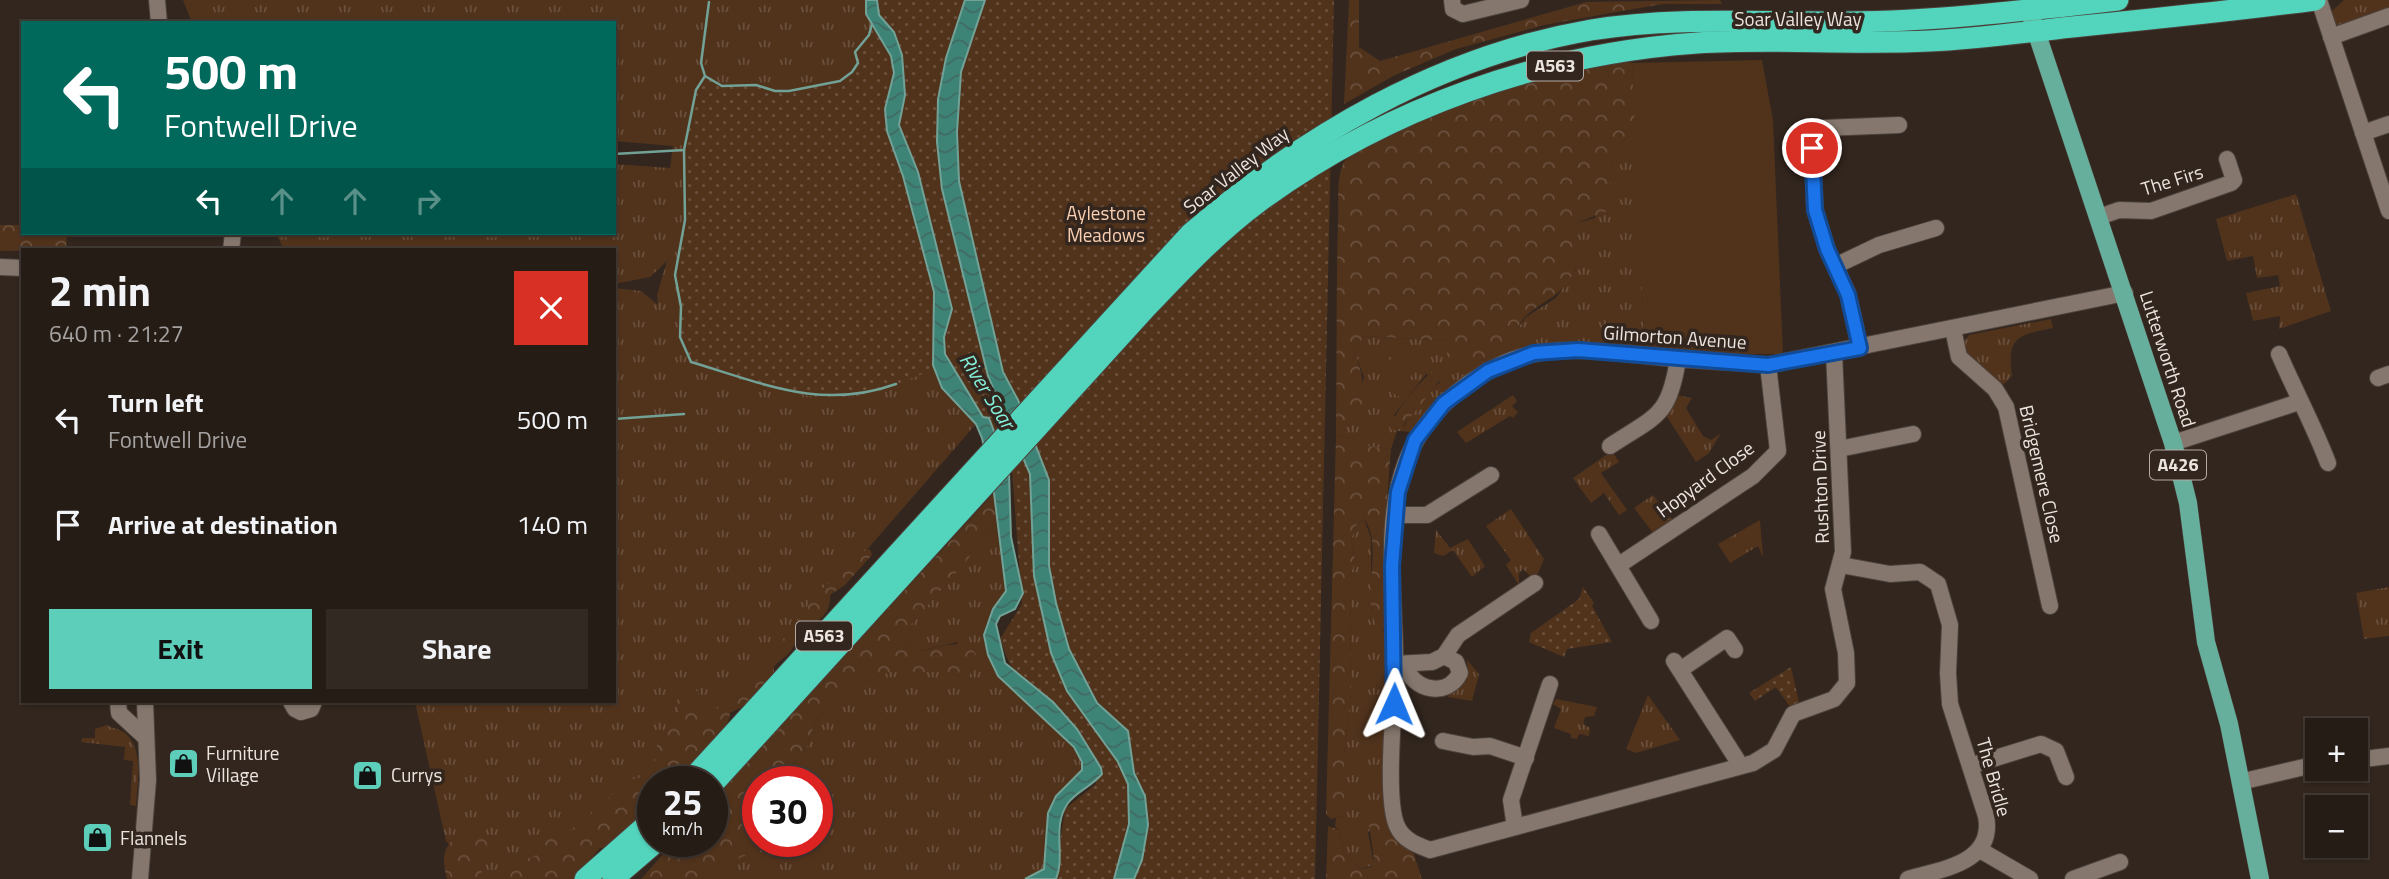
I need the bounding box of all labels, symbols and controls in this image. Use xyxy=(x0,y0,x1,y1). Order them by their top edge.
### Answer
street label: Soar Valley Way xyxy=(1734,4,1862,33)
text: 500 m xyxy=(164,33,298,108)
icon: left xyxy=(49,49,140,140)
road number: A563 xyxy=(1527,52,1583,80)
text: Fontwell Drive xyxy=(164,101,358,149)
pin xyxy=(1782,118,1842,178)
street label: Soar Valley Way xyxy=(1177,119,1295,220)
icon: arrive xyxy=(1793,129,1831,167)
street label: The Firs xyxy=(2137,156,2207,203)
icon: left xyxy=(190,182,228,220)
icon: ahead xyxy=(263,182,301,220)
icon: ahead xyxy=(336,182,374,220)
icon: right xyxy=(409,182,447,220)
park label: Aylestone Meadows xyxy=(1066,198,1146,249)
text: 2 min xyxy=(49,258,151,322)
button: close xyxy=(514,271,588,345)
street label: Lutterworth Road xyxy=(2133,287,2204,431)
text: 640 m · 21:27 xyxy=(49,316,184,351)
street label: Gilmorton Avenue xyxy=(1603,317,1748,356)
water label: River Soar xyxy=(952,346,1025,437)
text: Turn left xyxy=(108,383,203,422)
text: 500 m xyxy=(517,400,588,439)
icon: left xyxy=(49,401,87,439)
street label: Bridgemere Close xyxy=(2013,402,2072,546)
text: Fontwell Drive xyxy=(108,422,247,457)
street label: Rushton Drive xyxy=(1803,430,1836,544)
street label: Hopyard Close xyxy=(1650,433,1760,524)
road number: A426 xyxy=(2150,450,2206,480)
text: Arrive at destination xyxy=(108,505,338,544)
text: 140 m xyxy=(517,505,588,544)
icon: arrive xyxy=(49,506,87,544)
button: Exit xyxy=(49,609,312,689)
button: Share xyxy=(326,609,588,689)
road number: A563 xyxy=(796,622,852,650)
position arrow xyxy=(1357,667,1431,741)
map controls xyxy=(2305,718,2368,858)
button: + xyxy=(2305,718,2368,781)
street label: The Bridle xyxy=(1969,734,2020,820)
place label: Furniture Village xyxy=(206,738,279,789)
shop icon: Furniture Village xyxy=(166,747,200,781)
shop icon: Currys xyxy=(351,758,385,792)
place label: Currys xyxy=(391,760,442,789)
speed limit sign: 30 xyxy=(742,766,833,857)
text: 25 xyxy=(663,775,702,829)
button: − xyxy=(2305,795,2368,858)
text: km/h xyxy=(662,815,703,842)
shop icon: Flannels xyxy=(80,821,114,855)
place label: Flannels xyxy=(120,823,187,852)

